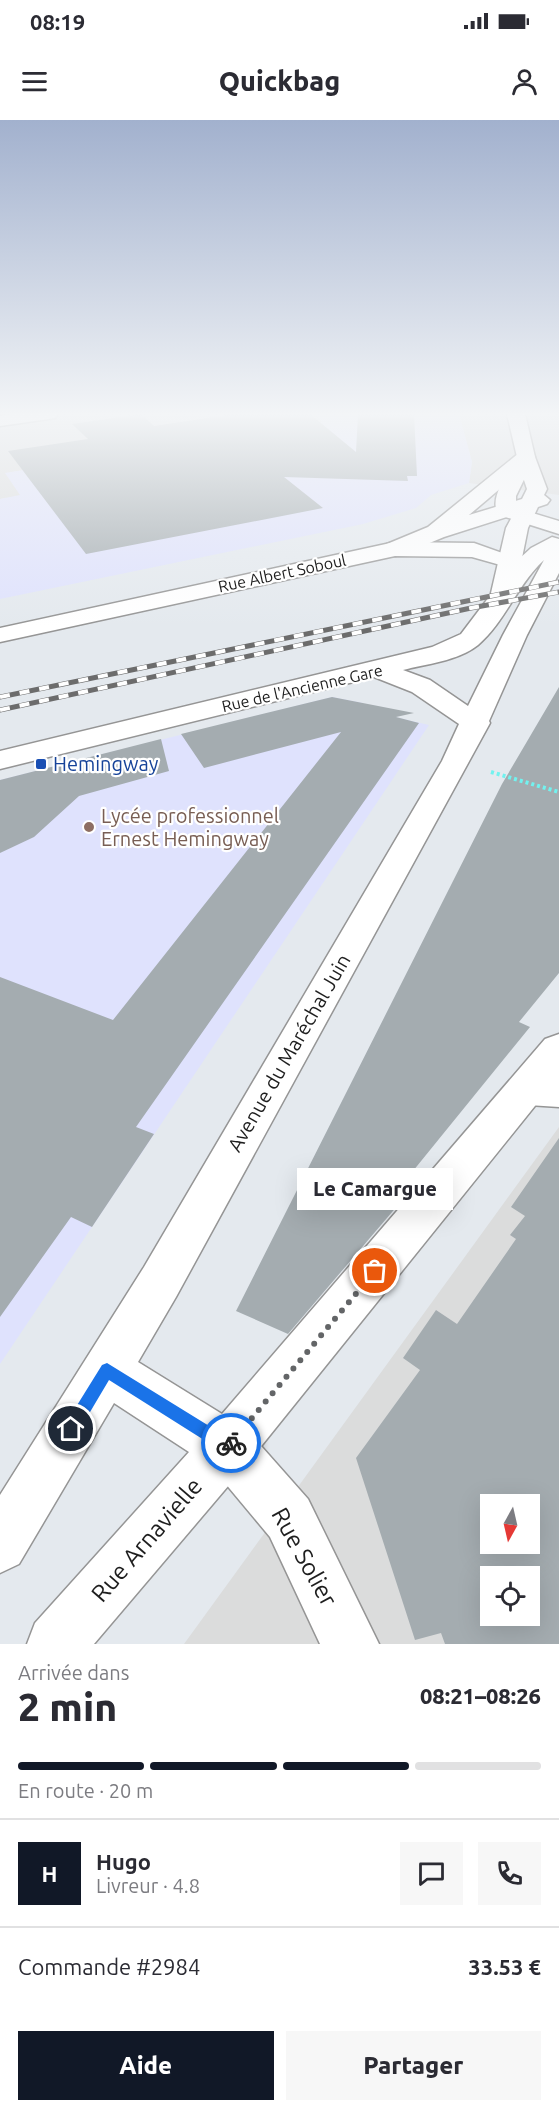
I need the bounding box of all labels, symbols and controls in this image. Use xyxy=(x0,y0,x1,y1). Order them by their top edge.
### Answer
text: 08:19 xyxy=(30,9,85,34)
icon: menu xyxy=(18,65,51,98)
icon: person xyxy=(508,65,541,98)
text: Quickbag xyxy=(219,66,340,96)
street label: Rue Albert Soboul xyxy=(216,551,348,595)
street label: Rue de l'Ancienne Gare xyxy=(220,661,384,715)
place label: Hemingway xyxy=(53,752,159,775)
marker: Hemingway xyxy=(34,757,48,771)
place label: Lycée professionnel Ernest Hemingway xyxy=(101,804,279,850)
marker: Lycée professionnel Ernest Hemingway xyxy=(82,820,96,834)
street label: Avenue du Maréchal Juin xyxy=(223,950,355,1156)
callout: Le Camargue xyxy=(297,1169,453,1211)
text: Le Camargue xyxy=(313,1177,437,1200)
pin xyxy=(349,1245,400,1296)
icon: bag xyxy=(358,1254,391,1287)
pin xyxy=(45,1403,96,1454)
icon: home xyxy=(54,1412,87,1445)
courier xyxy=(201,1413,261,1473)
icon: bike xyxy=(215,1427,248,1460)
street label: Rue Arnavielle xyxy=(86,1472,208,1607)
north arrow xyxy=(480,1494,540,1554)
map controls xyxy=(480,1494,540,1626)
street label: Rue Solier xyxy=(266,1503,343,1611)
button: locate xyxy=(480,1566,540,1626)
text: Arrivée dans xyxy=(18,1661,129,1684)
text: 08:21–08:26 xyxy=(420,1683,541,1708)
text: 2 min xyxy=(18,1685,117,1728)
text: En route · 20 m xyxy=(18,1779,153,1802)
button: chat xyxy=(400,1842,463,1905)
button: phone xyxy=(478,1842,541,1905)
text: Hugo xyxy=(96,1849,151,1874)
text: H xyxy=(42,1861,57,1886)
text: Livreur · 4.8 xyxy=(96,1874,200,1897)
text: Commande #2984 xyxy=(18,1954,200,1979)
text: 33.53 € xyxy=(468,1954,541,1979)
button: Aide xyxy=(18,2031,274,2100)
button: Partager xyxy=(286,2031,541,2100)

